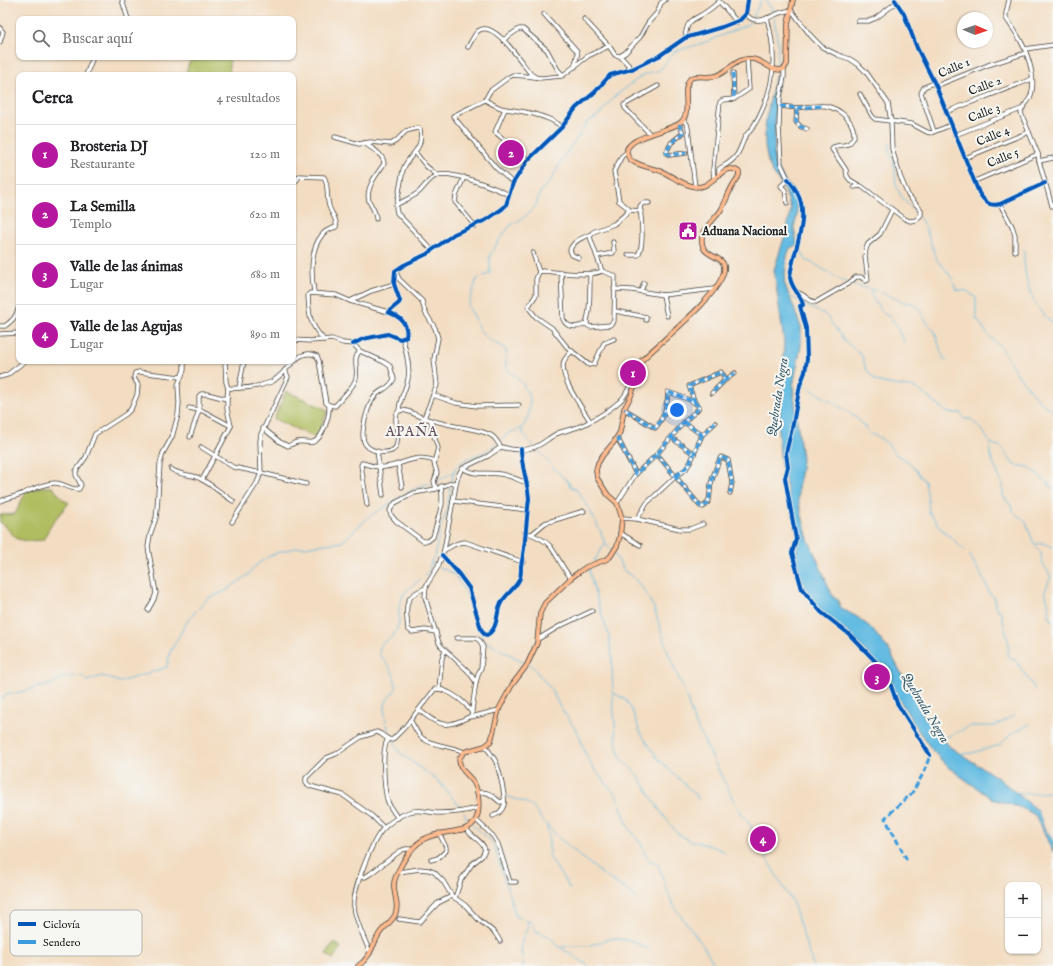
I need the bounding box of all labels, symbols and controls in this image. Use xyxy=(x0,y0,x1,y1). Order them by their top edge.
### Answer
north arrow xyxy=(957,12,993,48)
search box xyxy=(16,16,296,60)
icon: search xyxy=(30,27,52,49)
text: Buscar aquí xyxy=(62,29,132,48)
street label: Calle 1 xyxy=(936,55,972,81)
street label: Calle 2 xyxy=(966,73,1004,99)
text: Cerca xyxy=(32,88,73,109)
text: 4 resultados xyxy=(217,90,280,107)
street label: Calle 3 xyxy=(966,100,1002,126)
street label: Calle 4 xyxy=(974,122,1012,150)
text: Brosteria DJ xyxy=(70,137,148,156)
pin: 2 xyxy=(498,138,524,168)
street label: Calle 5 xyxy=(985,144,1022,171)
text: 1 xyxy=(43,146,47,163)
text: 120 m xyxy=(250,146,280,163)
text: Restaurante xyxy=(70,156,135,173)
text: La Semilla xyxy=(70,197,135,216)
text: 2 xyxy=(42,206,48,223)
text: 620 m xyxy=(249,206,280,223)
text: Templo xyxy=(70,216,112,233)
public building icon: Aduana Nacional xyxy=(677,220,699,242)
place label: Aduana Nacional xyxy=(701,224,788,239)
text: Valle de las ánimas xyxy=(70,257,183,276)
text: 3 xyxy=(43,266,47,283)
text: 680 m xyxy=(250,266,280,283)
text: Lugar xyxy=(70,276,103,293)
text: Valle de las Agujas xyxy=(70,317,182,336)
text: 4 xyxy=(42,326,48,343)
text: 890 m xyxy=(250,326,280,343)
text: Lugar xyxy=(70,336,103,353)
water label: Quebrada Negra xyxy=(763,356,794,438)
pin: 1 xyxy=(620,358,646,388)
your location xyxy=(667,400,687,420)
district label: APAÑA xyxy=(385,422,438,441)
pin: 3 xyxy=(864,662,890,692)
water label: Quebrada Negra xyxy=(896,670,953,747)
pin: 4 xyxy=(750,824,776,854)
map controls xyxy=(1005,882,1041,954)
button: + xyxy=(1005,882,1041,918)
legend xyxy=(10,910,142,956)
text: Ciclovía xyxy=(43,918,80,932)
button: − xyxy=(1005,918,1041,954)
text: Sendero xyxy=(43,936,81,950)

